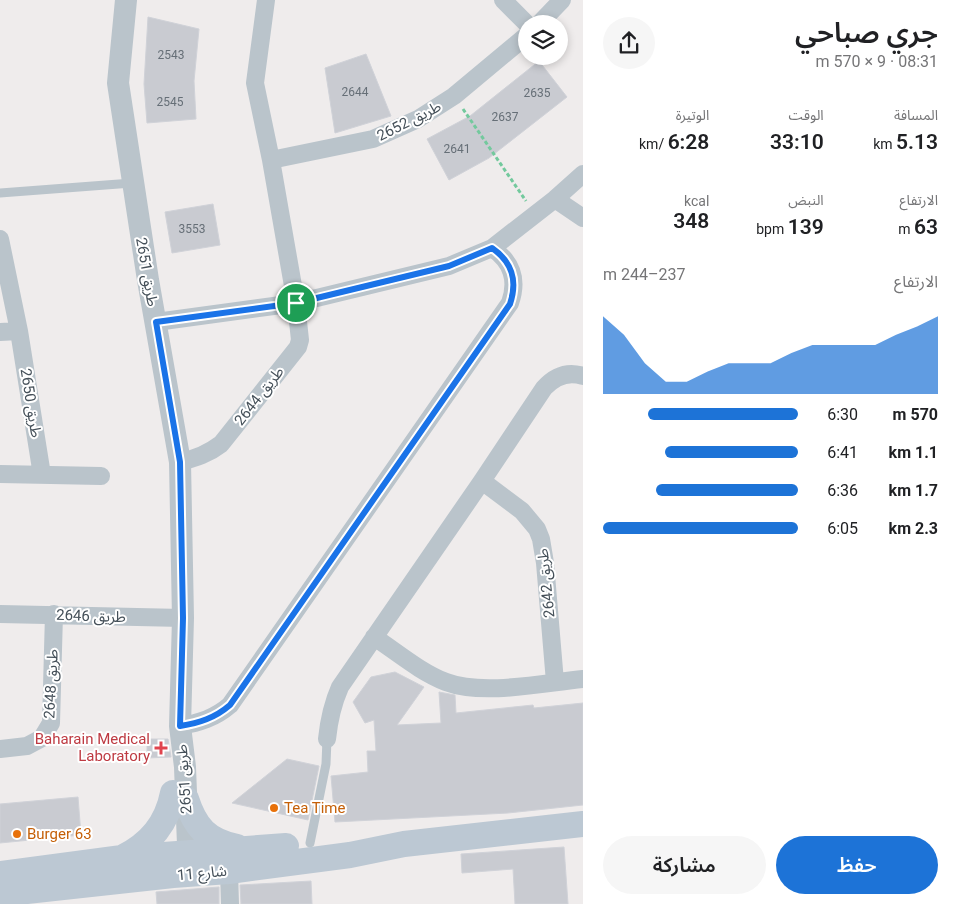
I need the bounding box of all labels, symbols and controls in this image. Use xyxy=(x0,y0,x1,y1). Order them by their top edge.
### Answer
map controls xyxy=(518,15,568,65)
button: layers xyxy=(518,15,568,65)
text: جري صباحي xyxy=(795,16,938,49)
button: share xyxy=(603,17,655,69)
house number: 2543 xyxy=(158,48,184,62)
text: 08:31 · 9 × 570 m xyxy=(816,52,938,71)
house number: 2644 xyxy=(342,85,369,99)
house number: 2635 xyxy=(524,86,551,100)
house number: 2545 xyxy=(157,95,184,109)
street label: طريق 2652 xyxy=(374,97,445,146)
text: الوتيرة xyxy=(676,107,709,123)
text: الوقت xyxy=(789,107,824,123)
text: المسافة xyxy=(894,107,938,123)
house number: 2637 xyxy=(492,110,519,124)
text: 6:28 xyxy=(668,130,709,154)
text: 33:10 xyxy=(770,130,824,154)
text: 5.13 xyxy=(896,130,938,154)
text: /km xyxy=(639,136,668,152)
text: km xyxy=(873,136,896,152)
house number: 2641 xyxy=(444,142,470,156)
text: النبض xyxy=(788,192,824,208)
text: الارتفاع xyxy=(900,192,938,208)
text: kcal xyxy=(684,193,709,209)
text: 348 xyxy=(673,209,709,233)
text: 139 xyxy=(788,215,824,239)
text: 63 xyxy=(914,215,938,239)
text: bpm xyxy=(756,221,788,237)
text: m xyxy=(898,221,914,237)
house number: 3553 xyxy=(179,222,205,236)
street label: طريق 2651 xyxy=(131,236,162,308)
text: 237–244 m xyxy=(603,265,685,284)
text: الارتفاع xyxy=(894,272,938,291)
pin xyxy=(275,282,317,324)
icon: arrive xyxy=(282,289,310,317)
street label: طريق 2644 xyxy=(230,363,288,430)
street label: طريق 2650 xyxy=(16,367,45,439)
text: 6:30 xyxy=(827,405,858,424)
text: 570 m xyxy=(893,405,938,424)
text: 6:41 xyxy=(827,443,858,462)
text: 1.1 km xyxy=(889,443,938,462)
text: 6:36 xyxy=(827,481,858,500)
text: 1.7 km xyxy=(889,481,938,500)
text: 6:05 xyxy=(827,519,858,538)
text: 2.3 km xyxy=(889,519,938,538)
street label: طريق 2642 xyxy=(533,547,560,619)
street label: طريق 2646 xyxy=(56,606,126,627)
street label: طريق 2648 xyxy=(40,649,63,719)
place label: Baharain Medical Laboratory xyxy=(35,730,150,765)
marker: Baharain Medical Laboratory xyxy=(154,741,168,755)
street label: طريق 2651 xyxy=(173,744,196,814)
place label: Tea Time xyxy=(284,799,346,817)
marker: Tea Time xyxy=(268,802,280,814)
place label: Burger 63 xyxy=(27,825,92,843)
marker: Burger 63 xyxy=(11,828,23,840)
button: مشاركة xyxy=(603,836,766,894)
button: حفظ xyxy=(776,836,938,894)
street label: شارع 11 xyxy=(176,862,228,887)

